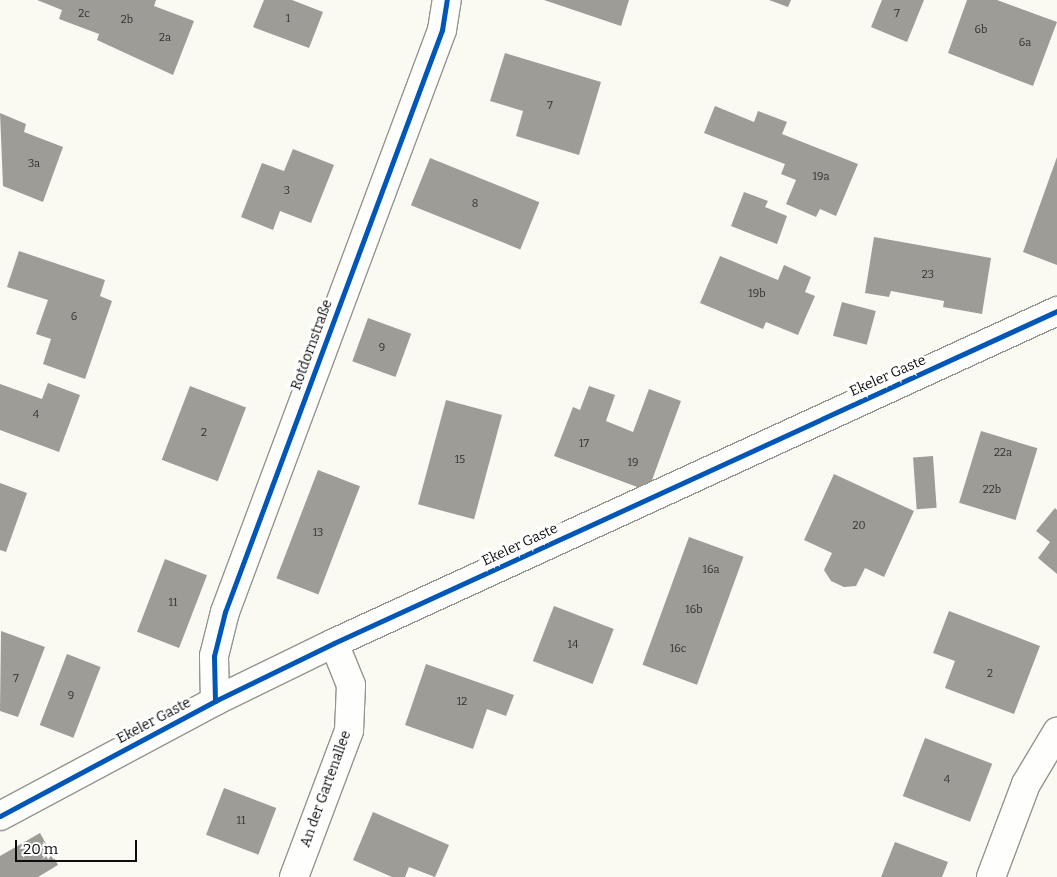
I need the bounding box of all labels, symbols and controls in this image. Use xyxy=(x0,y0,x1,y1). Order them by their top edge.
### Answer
house number: 2c xyxy=(78,7,90,21)
house number: 7 xyxy=(894,7,900,21)
house number: 1 xyxy=(286,12,290,26)
house number: 2b xyxy=(121,13,133,27)
house number: 6b xyxy=(975,23,987,37)
house number: 2a xyxy=(159,31,171,45)
house number: 6a xyxy=(1019,36,1031,50)
house number: 7 xyxy=(547,99,553,113)
house number: 3a xyxy=(28,157,40,171)
house number: 19a xyxy=(813,170,829,184)
house number: 3 xyxy=(284,184,290,198)
house number: 8 xyxy=(472,197,478,211)
house number: 23 xyxy=(922,268,934,282)
house number: 19b xyxy=(748,287,766,301)
street label: Rotdornstraße xyxy=(288,298,336,392)
house number: 6 xyxy=(71,310,77,324)
house number: 9 xyxy=(379,341,385,355)
street label: Ekeler Gaste xyxy=(847,352,929,400)
house number: 4 xyxy=(33,408,39,422)
house number: 2 xyxy=(201,426,207,440)
house number: 17 xyxy=(579,437,589,451)
house number: 22a xyxy=(994,446,1012,460)
house number: 15 xyxy=(455,453,465,467)
house number: 19 xyxy=(628,456,638,470)
house number: 22b xyxy=(983,483,1001,497)
house number: 20 xyxy=(852,519,866,533)
street label: Ekeler Gaste xyxy=(480,520,560,570)
house number: 13 xyxy=(313,526,323,540)
house number: 16a xyxy=(703,563,719,577)
house number: 11 xyxy=(169,596,177,610)
house number: 16b xyxy=(685,603,703,617)
house number: 14 xyxy=(568,638,578,652)
house number: 16c xyxy=(670,642,686,656)
house number: 2 xyxy=(987,667,993,681)
house number: 7 xyxy=(13,672,19,686)
house number: 9 xyxy=(68,689,74,703)
street label: Ekeler Gaste xyxy=(114,694,194,748)
house number: 12 xyxy=(457,695,467,709)
street label: An der Gartenallee xyxy=(297,728,355,850)
house number: 4 xyxy=(944,773,950,787)
house number: 11 xyxy=(237,814,245,828)
scale bar xyxy=(18,830,140,862)
text: 20 m xyxy=(23,840,58,858)

